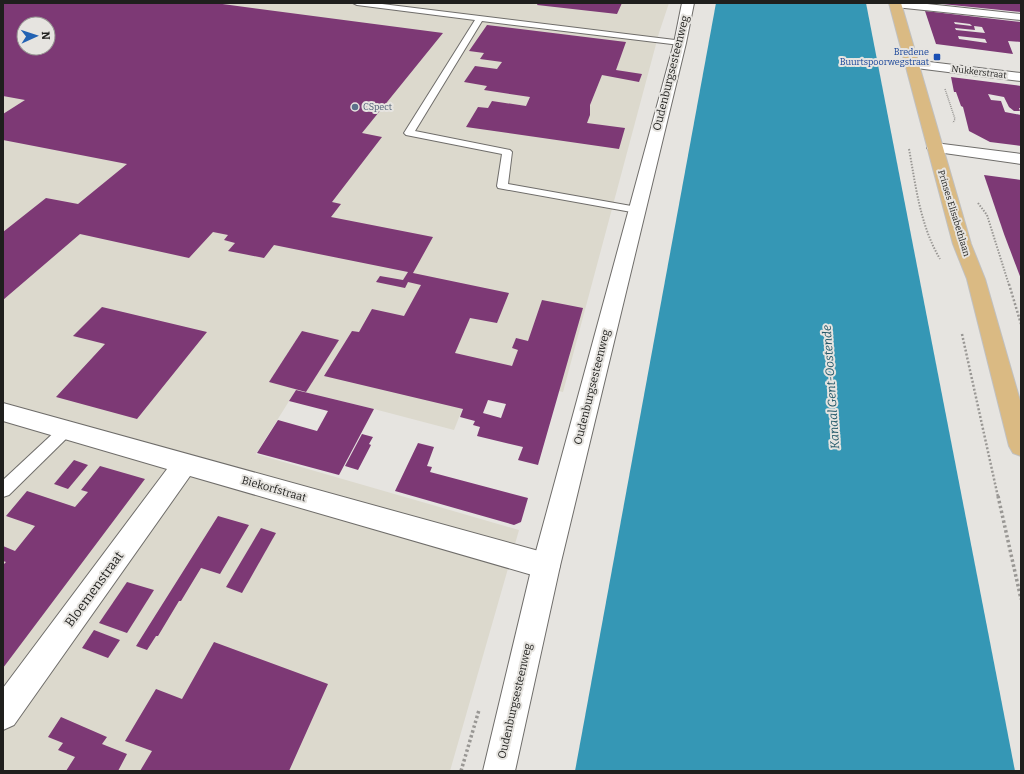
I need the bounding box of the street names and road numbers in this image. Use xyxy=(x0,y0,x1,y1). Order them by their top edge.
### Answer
street label: Oudenburgsesteenweg xyxy=(650,14,692,132)
street label: Nukkerstraat xyxy=(951,64,1008,80)
street label: Prinses Elisabethlaan xyxy=(936,169,972,258)
street label: Oudenburgsesteenweg xyxy=(571,328,613,446)
street label: Biekorfstraat xyxy=(240,474,308,504)
street label: Bloemenstraat xyxy=(62,548,127,630)
street label: Oudenburgsesteenweg xyxy=(495,642,535,760)

